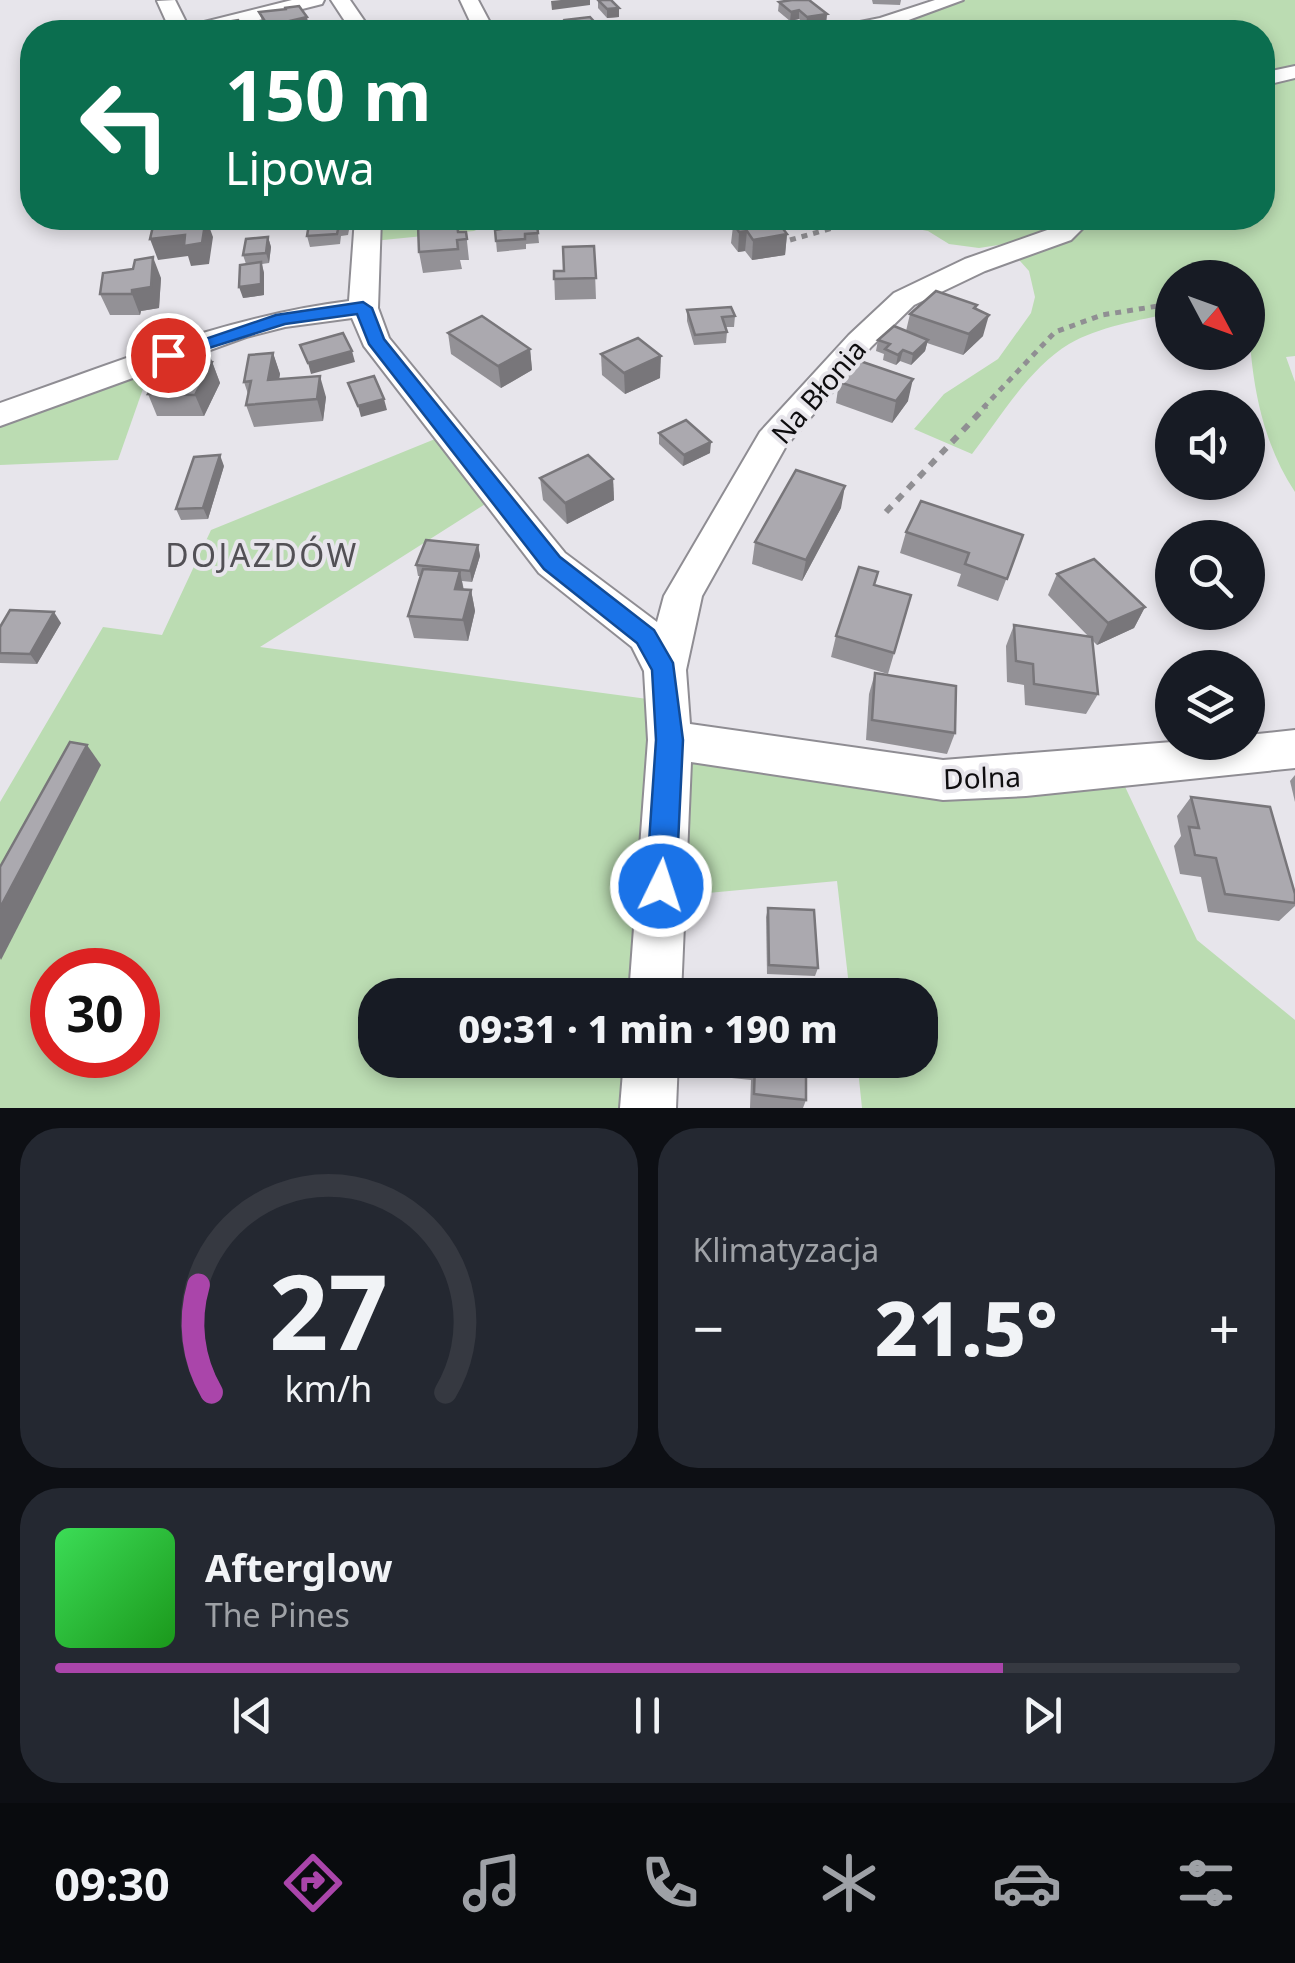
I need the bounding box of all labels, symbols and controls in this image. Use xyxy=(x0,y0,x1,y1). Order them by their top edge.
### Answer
text: 150 m xyxy=(225,46,432,142)
icon: left xyxy=(60,60,190,190)
text: Lipowa xyxy=(225,137,375,198)
north arrow xyxy=(1155,260,1265,370)
map controls xyxy=(1155,260,1265,760)
pin xyxy=(126,313,211,398)
icon: arrive xyxy=(141,328,196,383)
street label: Na Błonia xyxy=(762,331,874,451)
button: sound xyxy=(1155,390,1265,500)
button: search xyxy=(1155,520,1265,630)
district label: DOJAZDÓW xyxy=(165,533,359,576)
button: layers xyxy=(1155,650,1265,760)
street label: Dolna xyxy=(943,757,1021,797)
position arrow xyxy=(609,834,713,938)
speed limit sign: 30 xyxy=(30,948,160,1078)
text: 09:31 · 1 min · 190 m xyxy=(458,1002,838,1054)
text: Klimatyzacja xyxy=(693,1228,879,1271)
text: 27 xyxy=(269,1239,388,1380)
text: 21.5° xyxy=(875,1276,1058,1378)
text: − xyxy=(693,1290,724,1365)
text: + xyxy=(1209,1290,1240,1365)
text: km/h xyxy=(285,1364,373,1412)
text: Afterglow xyxy=(205,1541,393,1593)
text: The Pines xyxy=(205,1593,350,1636)
icon: previous xyxy=(225,1688,280,1743)
icon: pause xyxy=(620,1688,675,1743)
icon: next xyxy=(1015,1688,1070,1743)
icon: directions xyxy=(278,1848,348,1918)
icon: music xyxy=(457,1848,527,1918)
icon: phone xyxy=(635,1848,705,1918)
icon: climate xyxy=(814,1848,884,1918)
icon: car xyxy=(992,1848,1062,1918)
icon: filters xyxy=(1171,1848,1241,1918)
text: 09:30 xyxy=(54,1853,170,1914)

